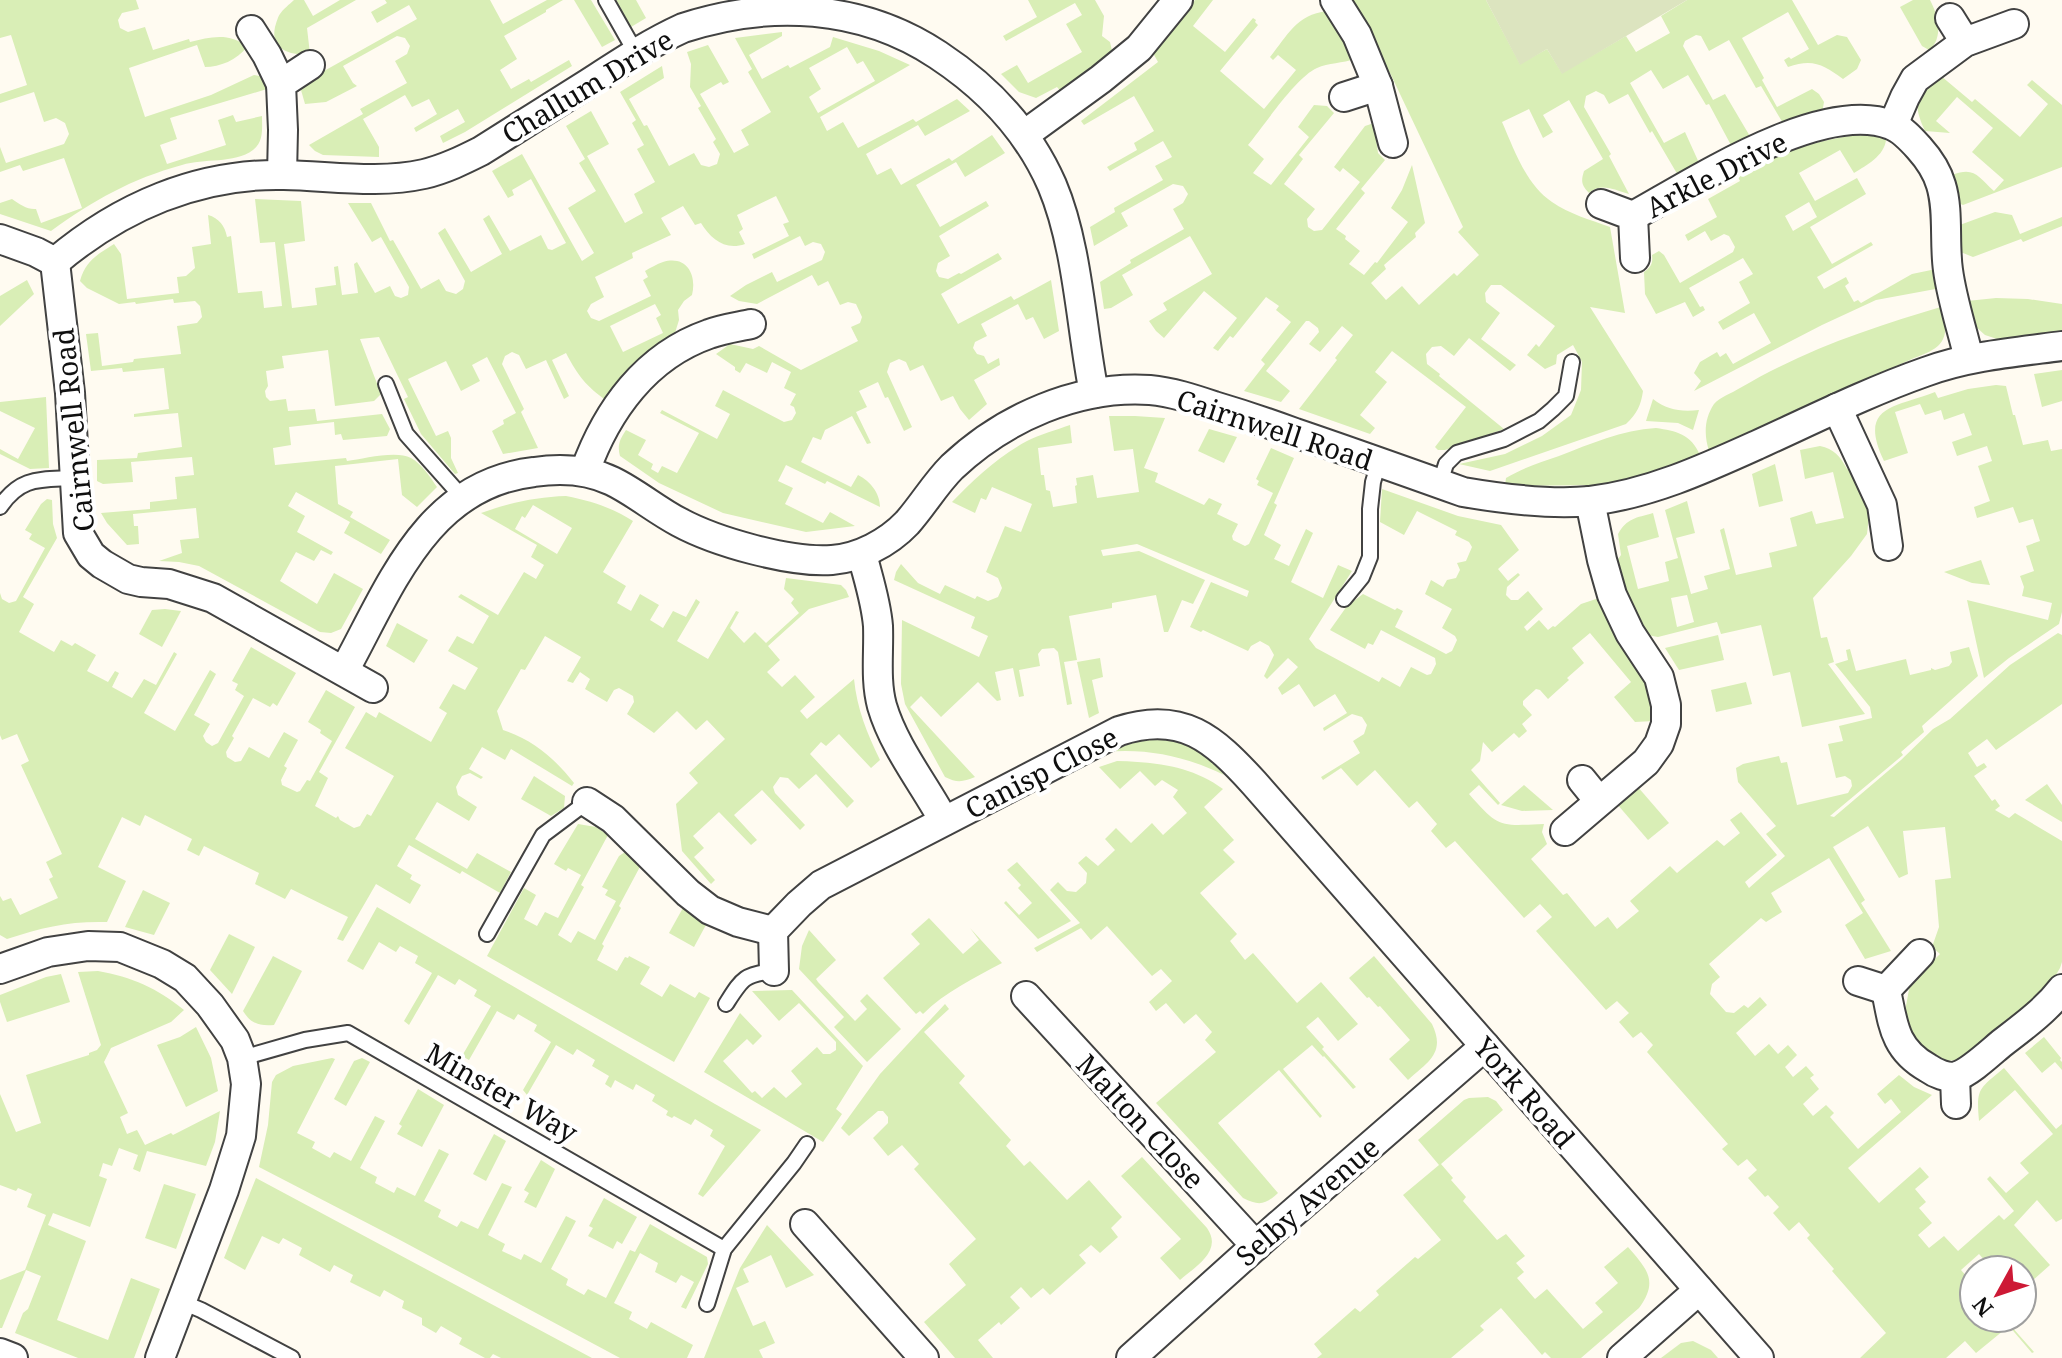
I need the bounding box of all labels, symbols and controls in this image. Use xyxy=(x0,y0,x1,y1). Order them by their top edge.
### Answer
street label: Challum Drive xyxy=(494,20,680,152)
street label: Arkle Drive xyxy=(1639,122,1793,226)
street label: Cairnwell Road xyxy=(43,326,103,534)
street label: Cairnwell Road xyxy=(1172,379,1378,479)
street label: Canisp Close xyxy=(958,717,1124,827)
street label: York Road xyxy=(1465,1027,1584,1156)
street label: Minster Way xyxy=(419,1033,585,1151)
street label: Malton Close xyxy=(1069,1045,1213,1197)
street label: Selby Avenue xyxy=(1227,1128,1387,1274)
north arrow xyxy=(1958,1254,2038,1334)
text: N xyxy=(1965,1291,1999,1324)

